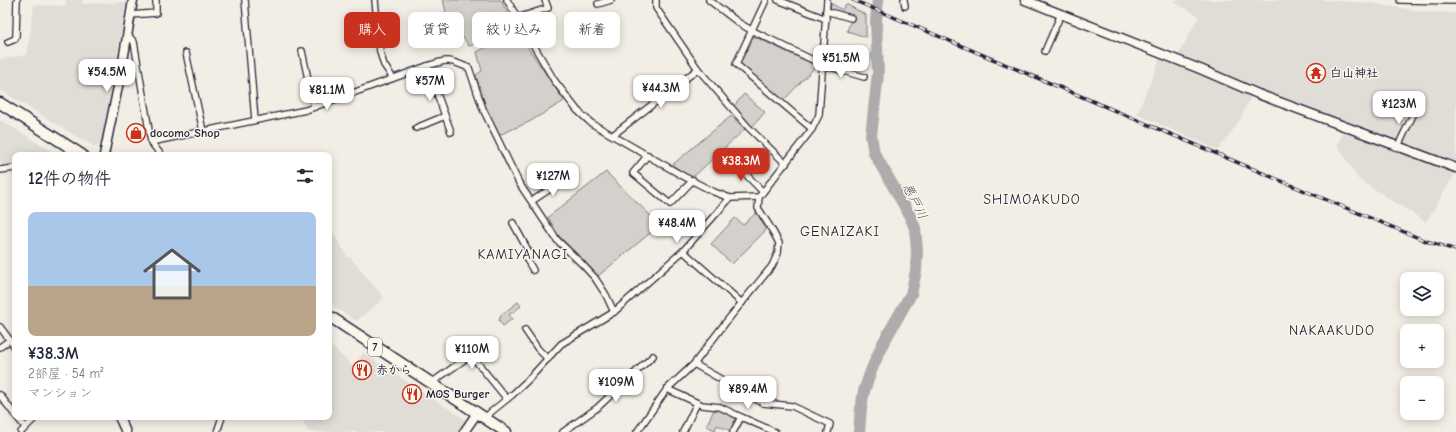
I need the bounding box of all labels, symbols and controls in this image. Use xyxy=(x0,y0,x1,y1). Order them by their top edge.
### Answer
chip: 購入 xyxy=(344,12,400,48)
chip: 賃貸 xyxy=(408,12,464,48)
chip: 絞り込み xyxy=(472,12,556,48)
chip: 新着 xyxy=(564,12,620,48)
pin: ¥51.5M xyxy=(808,45,874,79)
text: ¥51.5M xyxy=(822,50,860,65)
pin: ¥54.5M xyxy=(74,59,140,93)
temple icon: 白山神社 xyxy=(1305,62,1327,84)
text: ¥54.5M xyxy=(87,64,127,79)
place label: 白山神社 xyxy=(1330,66,1378,80)
pin: ¥57M xyxy=(406,68,454,102)
text: ¥57M xyxy=(415,73,445,88)
pin: ¥44.3M xyxy=(628,75,694,109)
pin: ¥81.1M xyxy=(294,77,360,111)
text: ¥44.3M xyxy=(642,80,680,95)
text: ¥81.1M xyxy=(309,82,345,97)
pin: ¥123M xyxy=(1371,91,1427,125)
text: ¥123M xyxy=(1382,96,1416,111)
shop icon: docomo Shop xyxy=(125,122,147,144)
place label: docomo Shop xyxy=(150,126,220,140)
pin: ¥38.3M xyxy=(708,148,774,182)
text: ¥38.3M xyxy=(722,153,760,168)
pin: ¥127M xyxy=(525,163,581,197)
icon: filters xyxy=(294,165,316,187)
text: ¥127M xyxy=(536,168,570,183)
text: 12件の物件 xyxy=(28,169,111,188)
water label: 悪戸川 xyxy=(899,180,931,222)
district label: SHIMOAKUDO xyxy=(983,191,1081,208)
pin: ¥48.4M xyxy=(644,210,710,244)
text: ¥48.4M xyxy=(658,215,696,230)
district label: GENAIZAKI xyxy=(800,223,880,240)
icon: home xyxy=(136,238,208,310)
district label: KAMIYANAGI xyxy=(477,246,569,263)
map controls xyxy=(1400,272,1444,420)
button: layers xyxy=(1400,272,1444,316)
district label: NAKAAKUDO xyxy=(1289,322,1375,339)
button: + xyxy=(1400,324,1444,368)
pin: ¥110M xyxy=(444,336,500,370)
road number: 7 xyxy=(368,338,382,356)
text: ¥110M xyxy=(455,341,489,356)
text: ¥38.3M xyxy=(28,344,79,363)
restaurant icon: 赤から xyxy=(351,359,373,381)
place label: 赤から xyxy=(376,363,412,377)
text: 2部屋 · 54 m² xyxy=(28,366,103,381)
pin: ¥109M xyxy=(588,369,644,403)
text: ¥109M xyxy=(598,374,634,389)
pin: ¥89.4M xyxy=(715,376,781,410)
button: − xyxy=(1400,376,1444,420)
text: ¥89.4M xyxy=(729,381,767,396)
restaurant icon: MOS Burger xyxy=(401,383,423,405)
text: マンション xyxy=(28,385,92,400)
place label: MOS Burger xyxy=(426,387,489,401)

